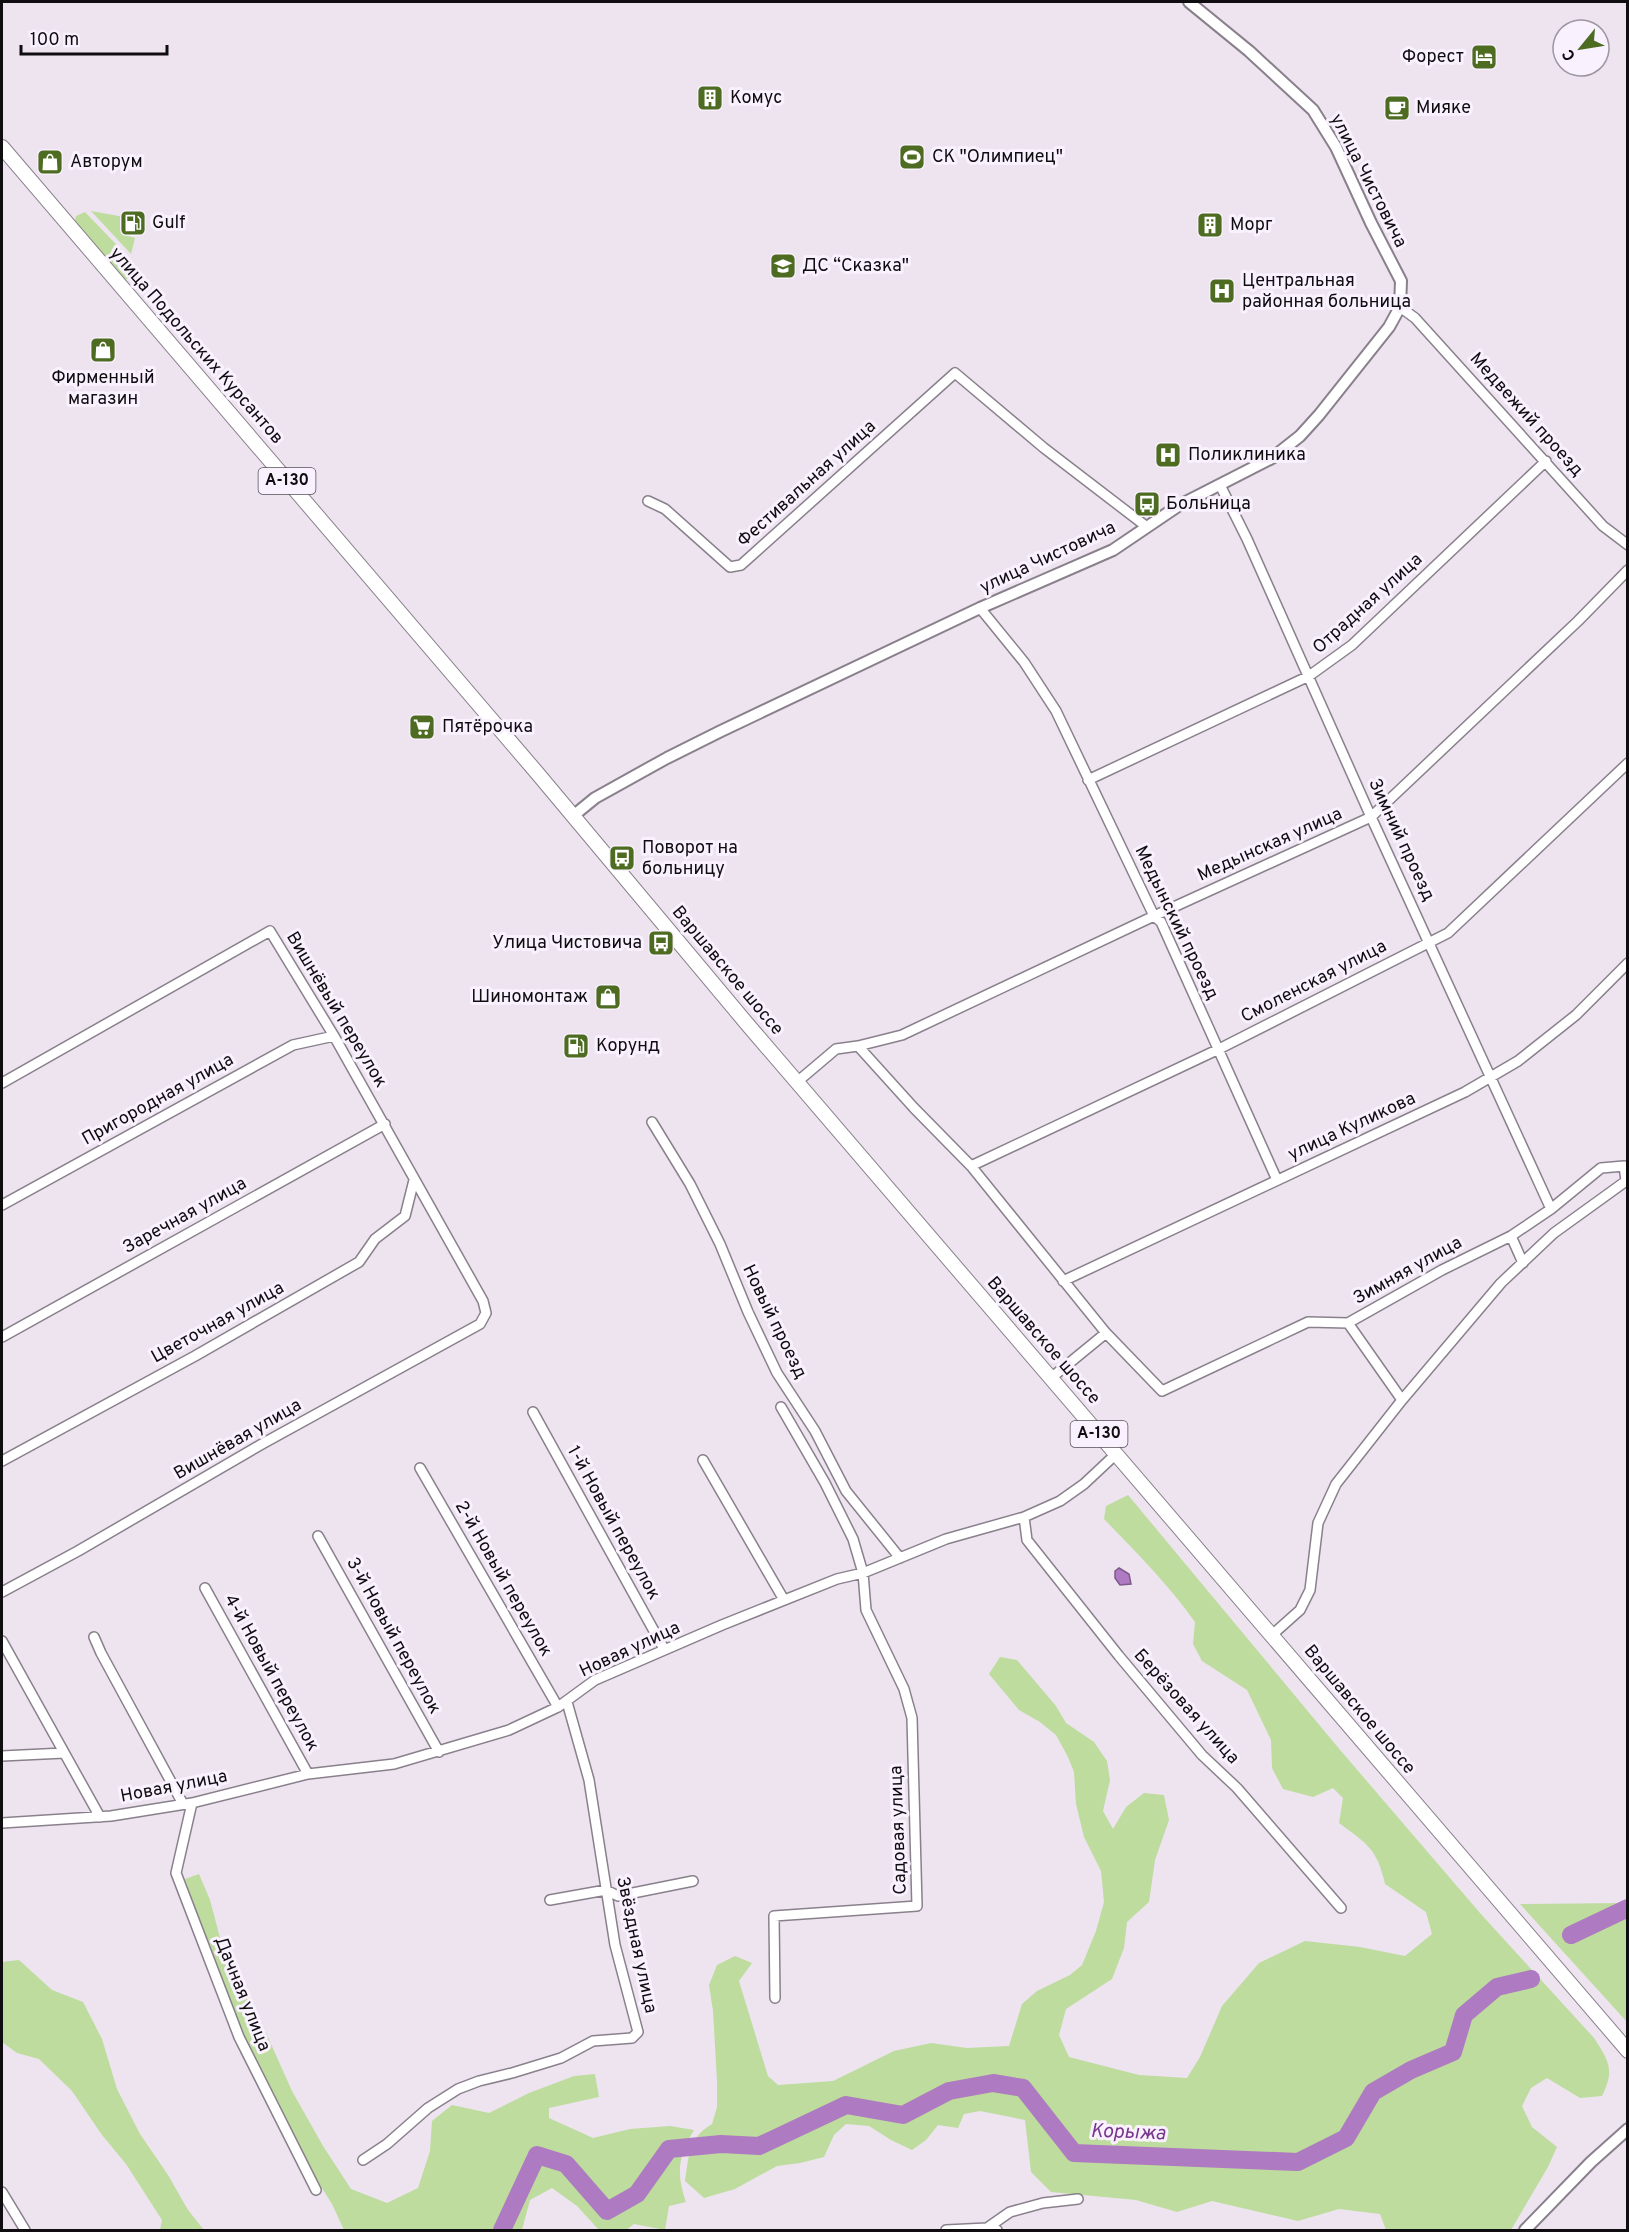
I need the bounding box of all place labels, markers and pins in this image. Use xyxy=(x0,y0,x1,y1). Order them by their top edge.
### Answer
hotel icon: Форест xyxy=(1469,42,1499,72)
place label: Форест xyxy=(1402,46,1464,69)
building icon: Комус xyxy=(695,83,725,113)
place label: Комус xyxy=(730,87,782,110)
cafe icon: Мияке xyxy=(1382,93,1412,123)
place label: Мияке xyxy=(1416,97,1471,120)
sports icon: СК "Олимпиец" xyxy=(897,142,927,172)
place label: СК "Олимпиец" xyxy=(932,146,1063,169)
shop icon: Авторум xyxy=(35,147,65,177)
place label: Авторум xyxy=(70,151,143,174)
fuel station icon: Gulf xyxy=(118,208,148,238)
building icon: Морг xyxy=(1195,210,1225,240)
place label: Gulf xyxy=(152,212,185,235)
place label: Морг xyxy=(1230,214,1273,237)
school or university icon: ДС “Сказка" xyxy=(768,251,798,281)
place label: ДС “Сказка" xyxy=(802,255,909,278)
place label: Центральная районная больница xyxy=(1242,270,1411,314)
hospital icon: Центральная районная больница xyxy=(1207,276,1237,306)
shop icon: Фирменный магазин xyxy=(88,335,118,365)
place label: Фирменный магазин xyxy=(51,367,155,411)
hospital icon: Поликлиника xyxy=(1153,440,1183,470)
place label: Поликлиника xyxy=(1188,444,1306,467)
bus stop icon: Больница xyxy=(1132,489,1162,519)
place label: Больница xyxy=(1166,493,1251,516)
supermarket icon: Пятёрочка xyxy=(407,712,437,742)
place label: Пятёрочка xyxy=(442,716,533,739)
place label: Поворот на больницу xyxy=(642,837,738,881)
bus stop icon: Поворот на больницу xyxy=(607,843,637,873)
bus stop icon: Улица Чистовича xyxy=(646,928,676,958)
place label: Улица Чистовича xyxy=(492,932,642,955)
shop icon: Шиномонтаж xyxy=(593,982,623,1012)
place label: Шиномонтаж xyxy=(471,986,588,1009)
fuel station icon: Корунд xyxy=(561,1031,591,1061)
place label: Корунд xyxy=(596,1035,660,1058)

